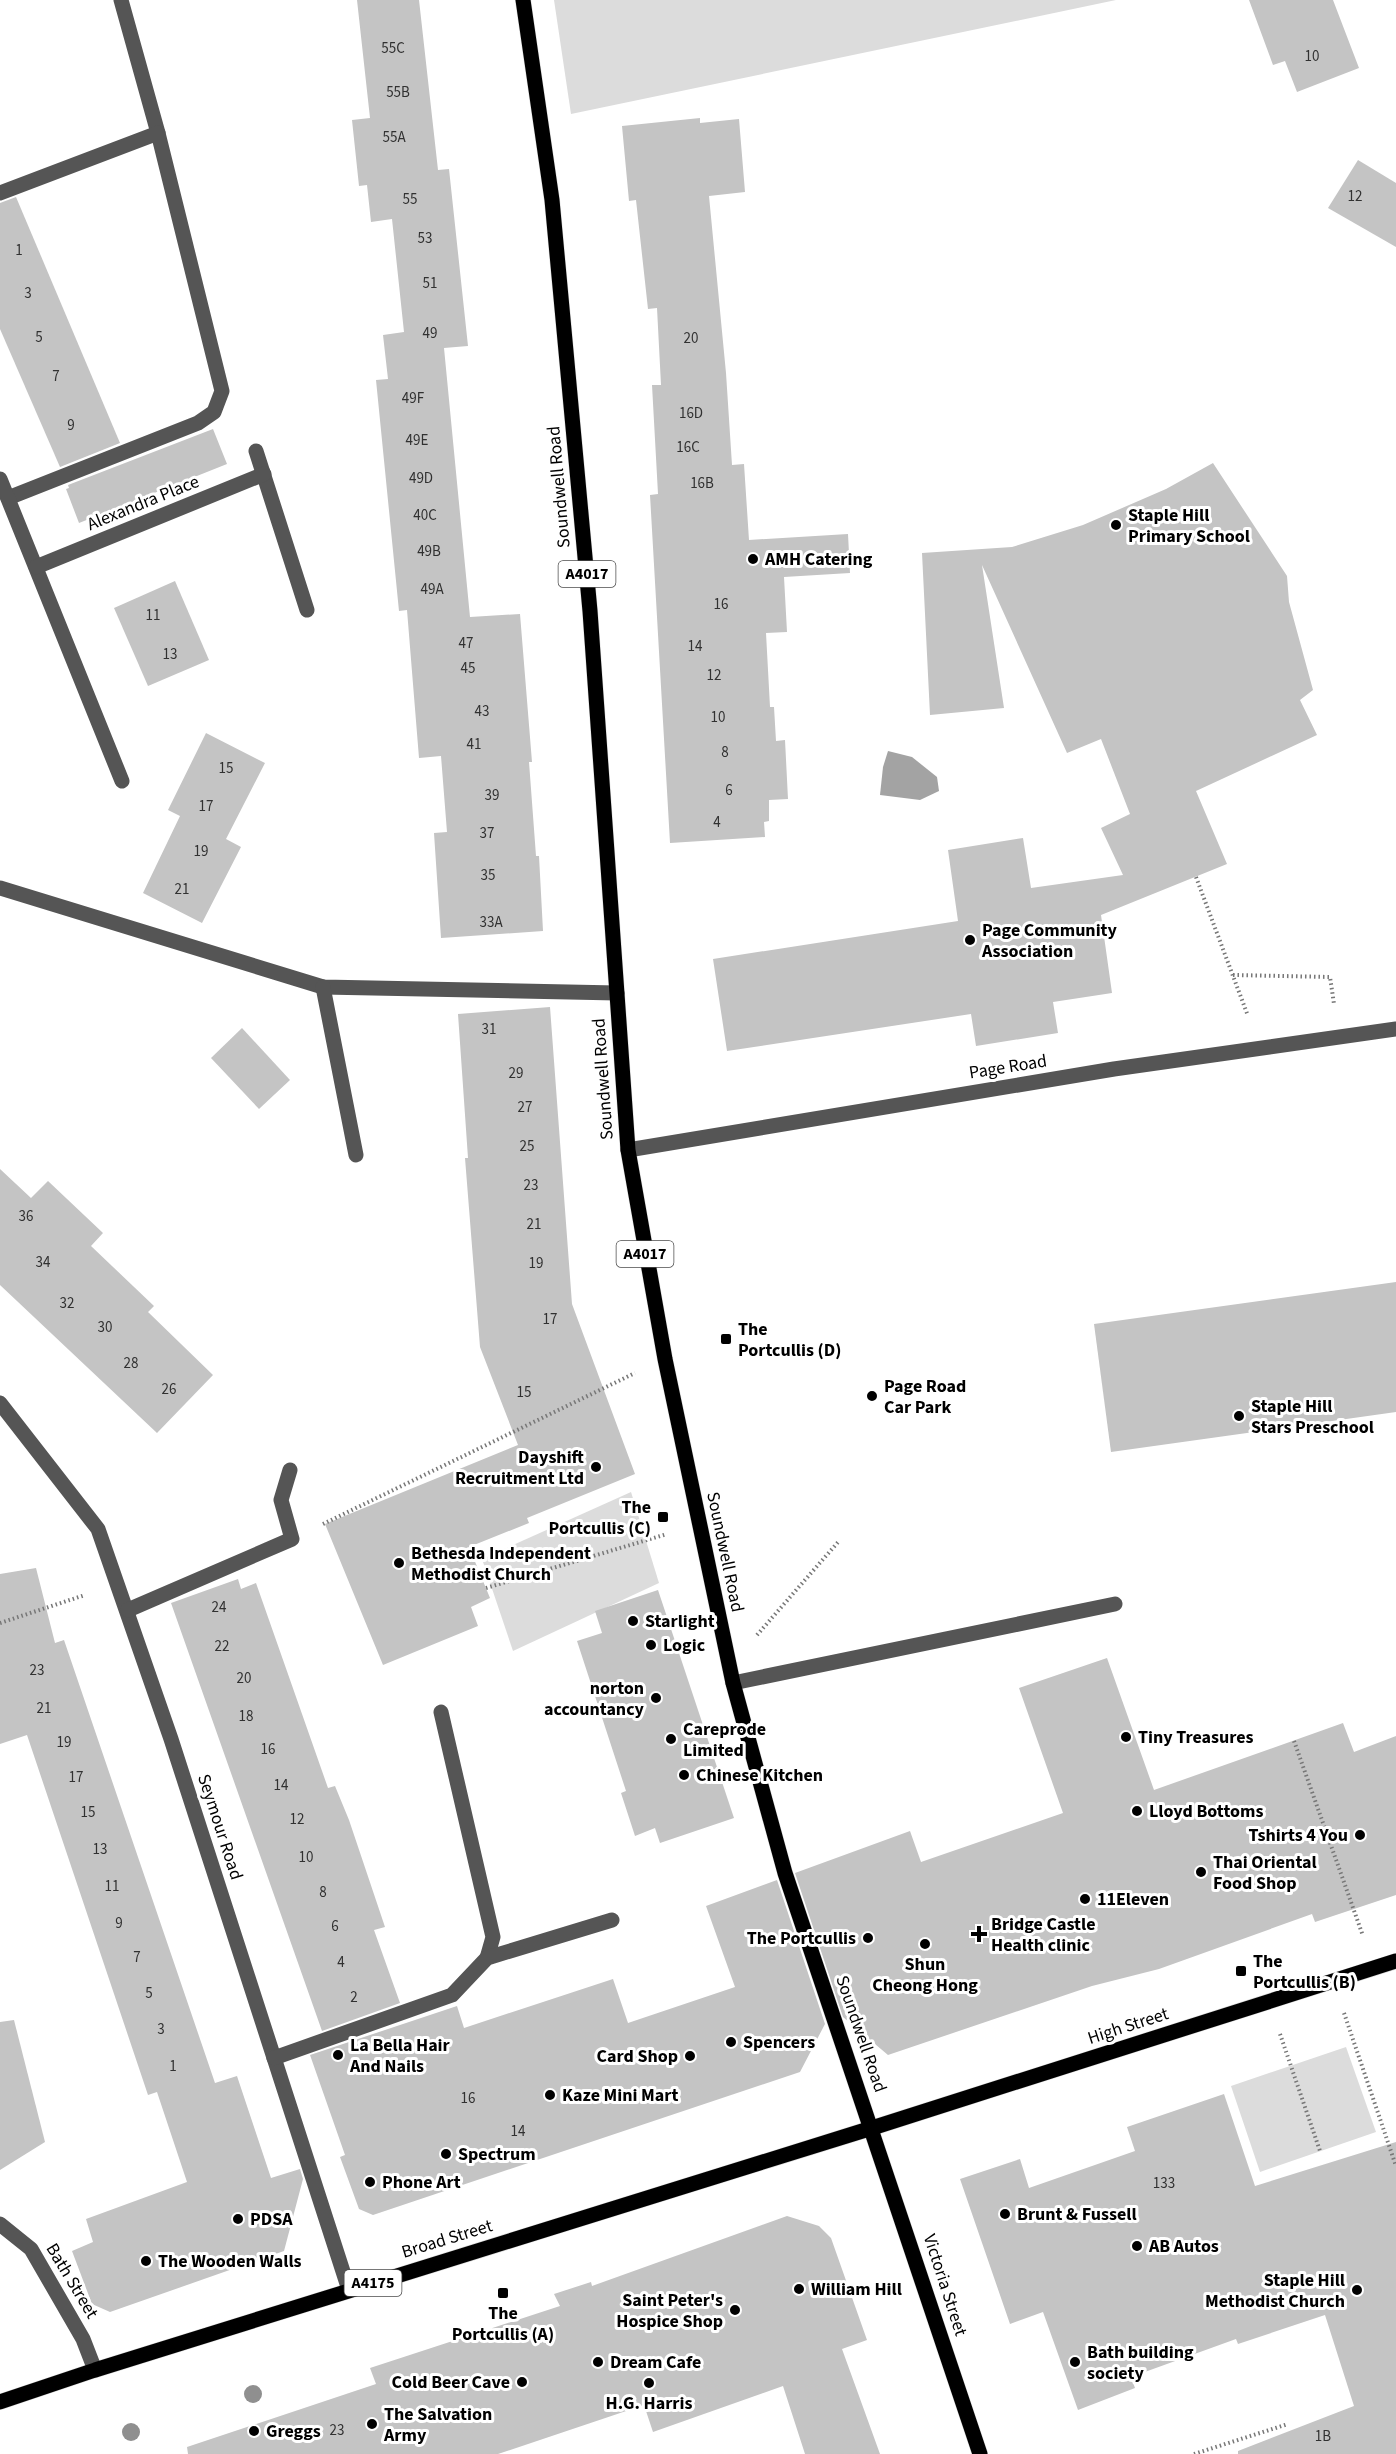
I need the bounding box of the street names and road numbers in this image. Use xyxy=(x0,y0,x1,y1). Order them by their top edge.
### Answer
street label: Soundwell Road xyxy=(541,425,577,549)
street label: Alexandra Place xyxy=(83,469,203,537)
road number: A4017 xyxy=(558,561,616,587)
street label: Soundwell Road xyxy=(586,1017,620,1141)
street label: Page Road xyxy=(967,1049,1049,1085)
road number: A4017 xyxy=(616,1241,674,1267)
street label: Soundwell Road xyxy=(700,1490,750,1614)
street label: Seymour Road xyxy=(191,1771,249,1883)
street label: Soundwell Road xyxy=(829,1972,893,2096)
street label: High Street xyxy=(1084,2001,1172,2051)
street label: Broad Street xyxy=(398,2213,496,2265)
street label: Victoria Street xyxy=(917,2231,973,2339)
street label: Bath Street xyxy=(40,2239,104,2323)
road number: A4175 xyxy=(344,2270,401,2296)

